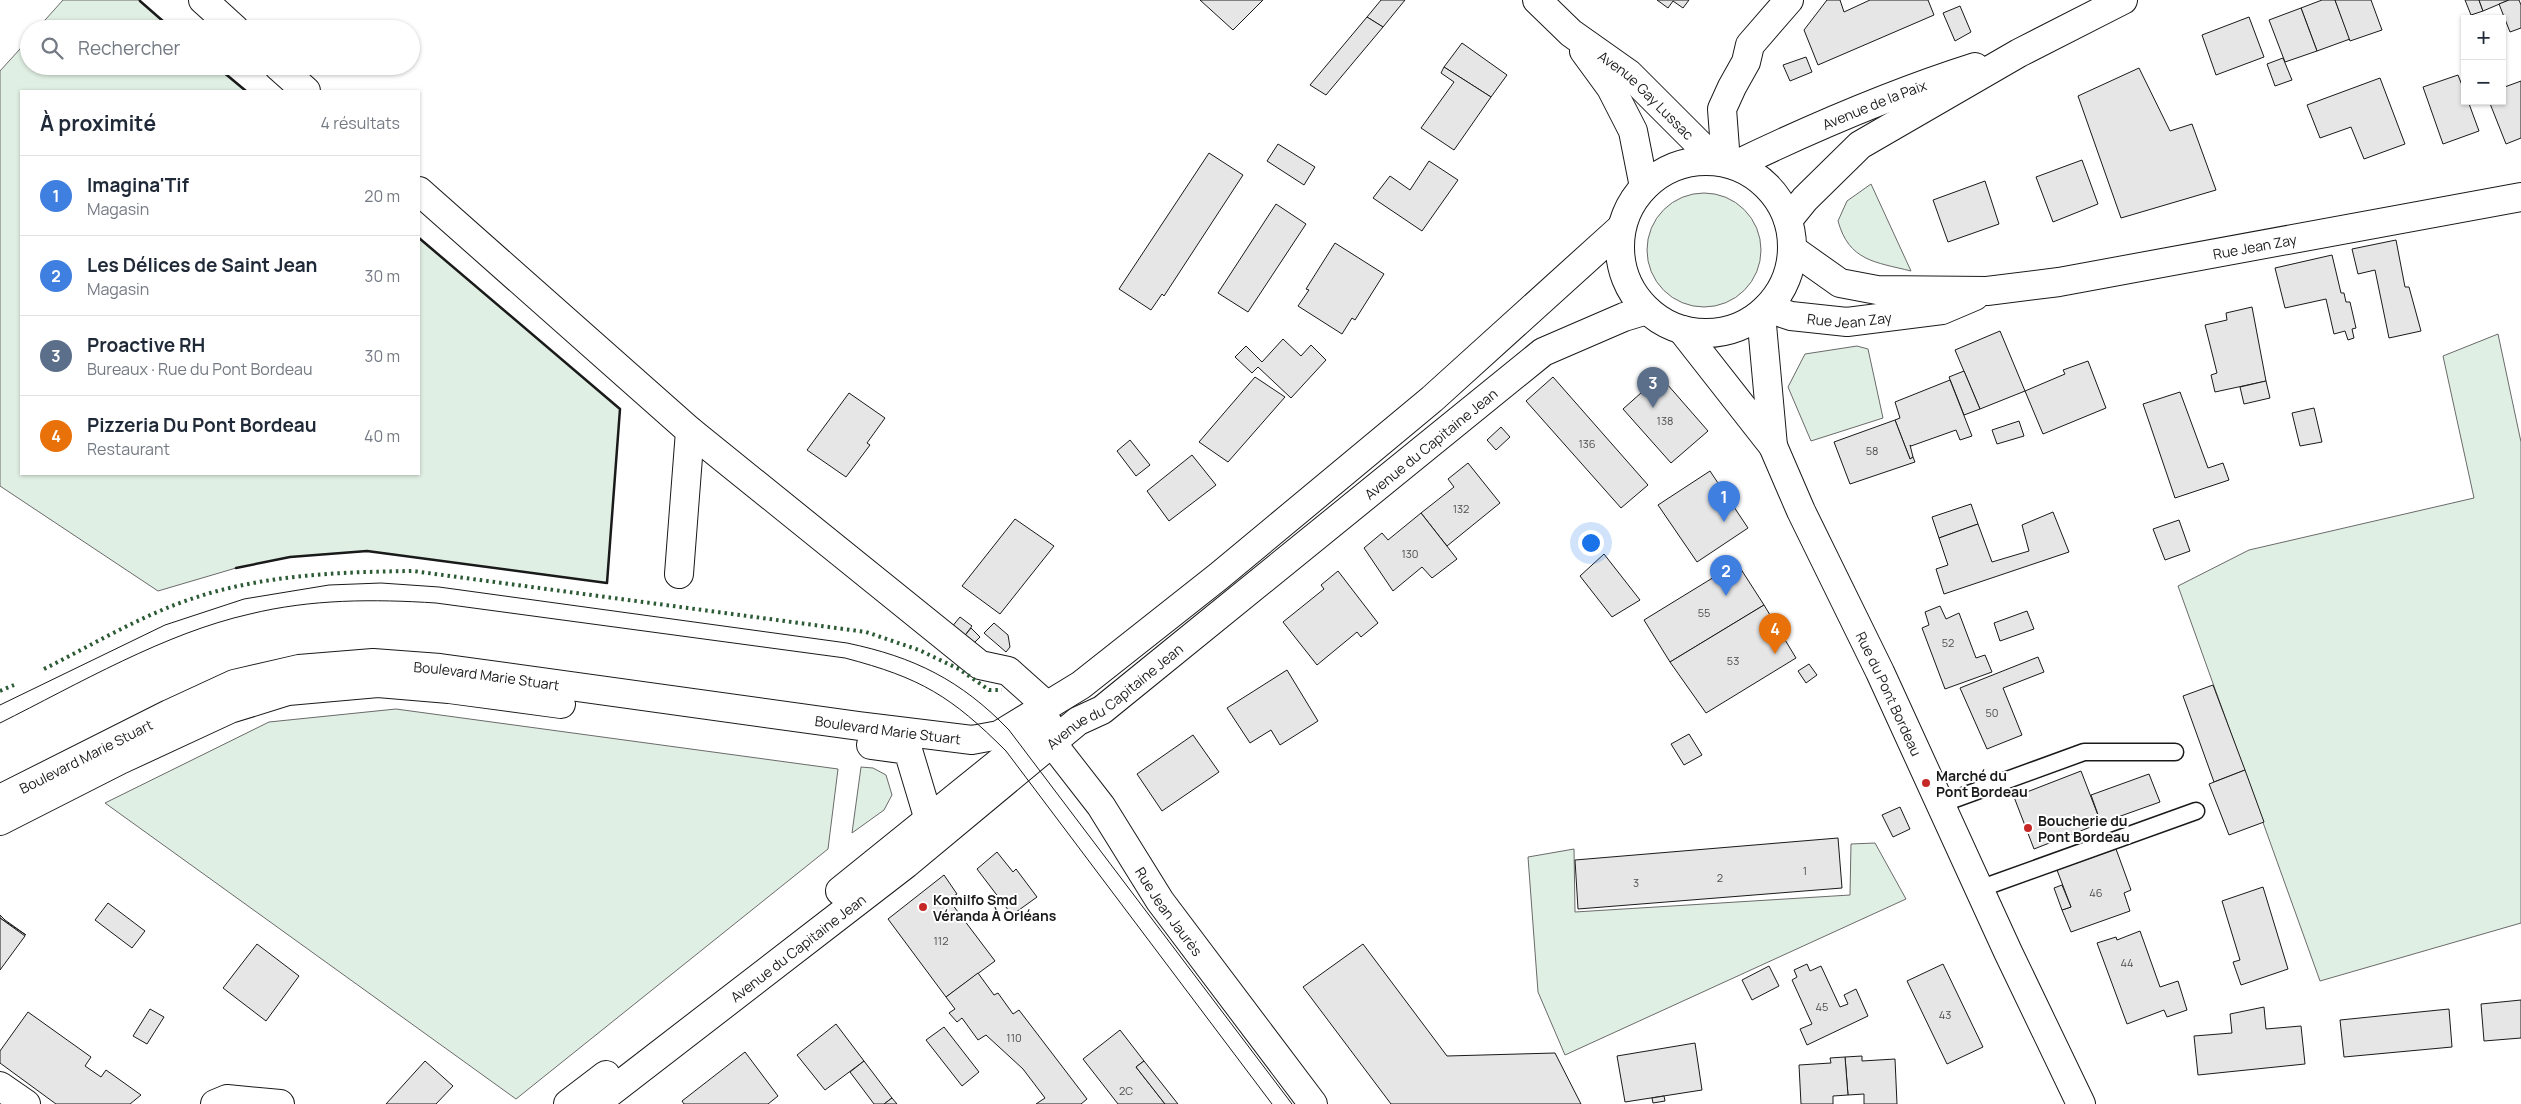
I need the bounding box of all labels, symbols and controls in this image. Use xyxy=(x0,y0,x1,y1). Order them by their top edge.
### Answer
map controls xyxy=(2461,15,2506,105)
button: + xyxy=(2461,15,2506,60)
search box xyxy=(20,20,420,75)
icon: search xyxy=(38,34,66,62)
text: Rechercher xyxy=(78,35,180,61)
street label: Avenue Gay Lussac xyxy=(1595,46,1699,144)
button: − xyxy=(2461,60,2506,105)
street label: Avenue de la Paix xyxy=(1819,75,1929,133)
text: À proximité xyxy=(40,109,156,137)
text: 4 résultats xyxy=(321,112,400,134)
text: Imagina'Tif xyxy=(87,172,189,198)
text: 1 xyxy=(52,185,60,207)
text: 20 m xyxy=(364,185,400,207)
text: Magasin xyxy=(87,198,149,220)
street label: Rue Jean Zay xyxy=(2211,229,2299,263)
text: Les Délices de Saint Jean xyxy=(87,252,317,278)
text: 2 xyxy=(51,265,61,287)
text: 30 m xyxy=(365,265,400,287)
text: Magasin xyxy=(87,278,149,300)
street label: Rue Jean Zay xyxy=(1806,307,1893,332)
text: Proactive RH xyxy=(87,332,205,358)
text: 3 xyxy=(51,345,61,367)
text: 30 m xyxy=(365,345,400,367)
text: Bureaux · Rue du Pont Bordeau xyxy=(87,358,312,380)
pin: 3 xyxy=(1637,367,1669,408)
street label: Avenue du Capitaine Jean xyxy=(1360,384,1501,503)
text: Pizzeria Du Pont Bordeau xyxy=(87,412,317,438)
house number: 138 xyxy=(1657,413,1673,428)
text: 4 xyxy=(51,425,61,447)
text: 40 m xyxy=(364,425,400,447)
house number: 136 xyxy=(1578,436,1596,451)
text: Restaurant xyxy=(87,438,170,460)
house number: 58 xyxy=(1866,443,1878,458)
pin: 1 xyxy=(1708,481,1740,522)
house number: 132 xyxy=(1453,501,1469,516)
your location xyxy=(1578,530,1604,556)
house number: 130 xyxy=(1401,546,1419,561)
pin: 2 xyxy=(1710,555,1742,596)
house number: 55 xyxy=(1698,605,1710,620)
pin: 4 xyxy=(1759,613,1791,654)
street label: Rue du Pont Bordeau xyxy=(1852,628,1927,759)
house number: 52 xyxy=(1942,635,1954,650)
street label: Avenue du Capitaine Jean xyxy=(1042,639,1187,753)
house number: 53 xyxy=(1727,653,1739,668)
street label: Boulevard Marie Stuart xyxy=(413,657,561,694)
house number: 50 xyxy=(1985,705,1999,720)
street label: Boulevard Marie Stuart xyxy=(814,711,962,748)
street label: Boulevard Marie Stuart xyxy=(16,714,156,797)
place label: Marché du Pont Bordeau xyxy=(1936,766,2028,801)
marker: Marché du Pont Bordeau xyxy=(1920,777,1932,789)
place label: Boucherie du Pont Bordeau xyxy=(2038,811,2130,846)
marker: Boucherie du Pont Bordeau xyxy=(2022,822,2034,834)
street label: Rue Jean Jaurès xyxy=(1131,863,1207,959)
house number: 1 xyxy=(1803,863,1807,878)
house number: 2 xyxy=(1717,870,1723,885)
house number: 3 xyxy=(1633,875,1639,890)
house number: 46 xyxy=(2089,885,2103,900)
street label: Avenue du Capitaine Jean xyxy=(726,889,869,1006)
place label: Komilfo Smd Véranda À Orléans xyxy=(933,890,1057,925)
marker: Komilfo Smd Véranda À Orléans xyxy=(917,901,929,913)
house number: 112 xyxy=(934,933,948,948)
house number: 44 xyxy=(2120,955,2134,970)
house number: 45 xyxy=(1816,999,1828,1014)
house number: 43 xyxy=(1939,1007,1951,1022)
house number: 110 xyxy=(1006,1030,1022,1045)
house number: 2C xyxy=(1119,1083,1133,1098)

